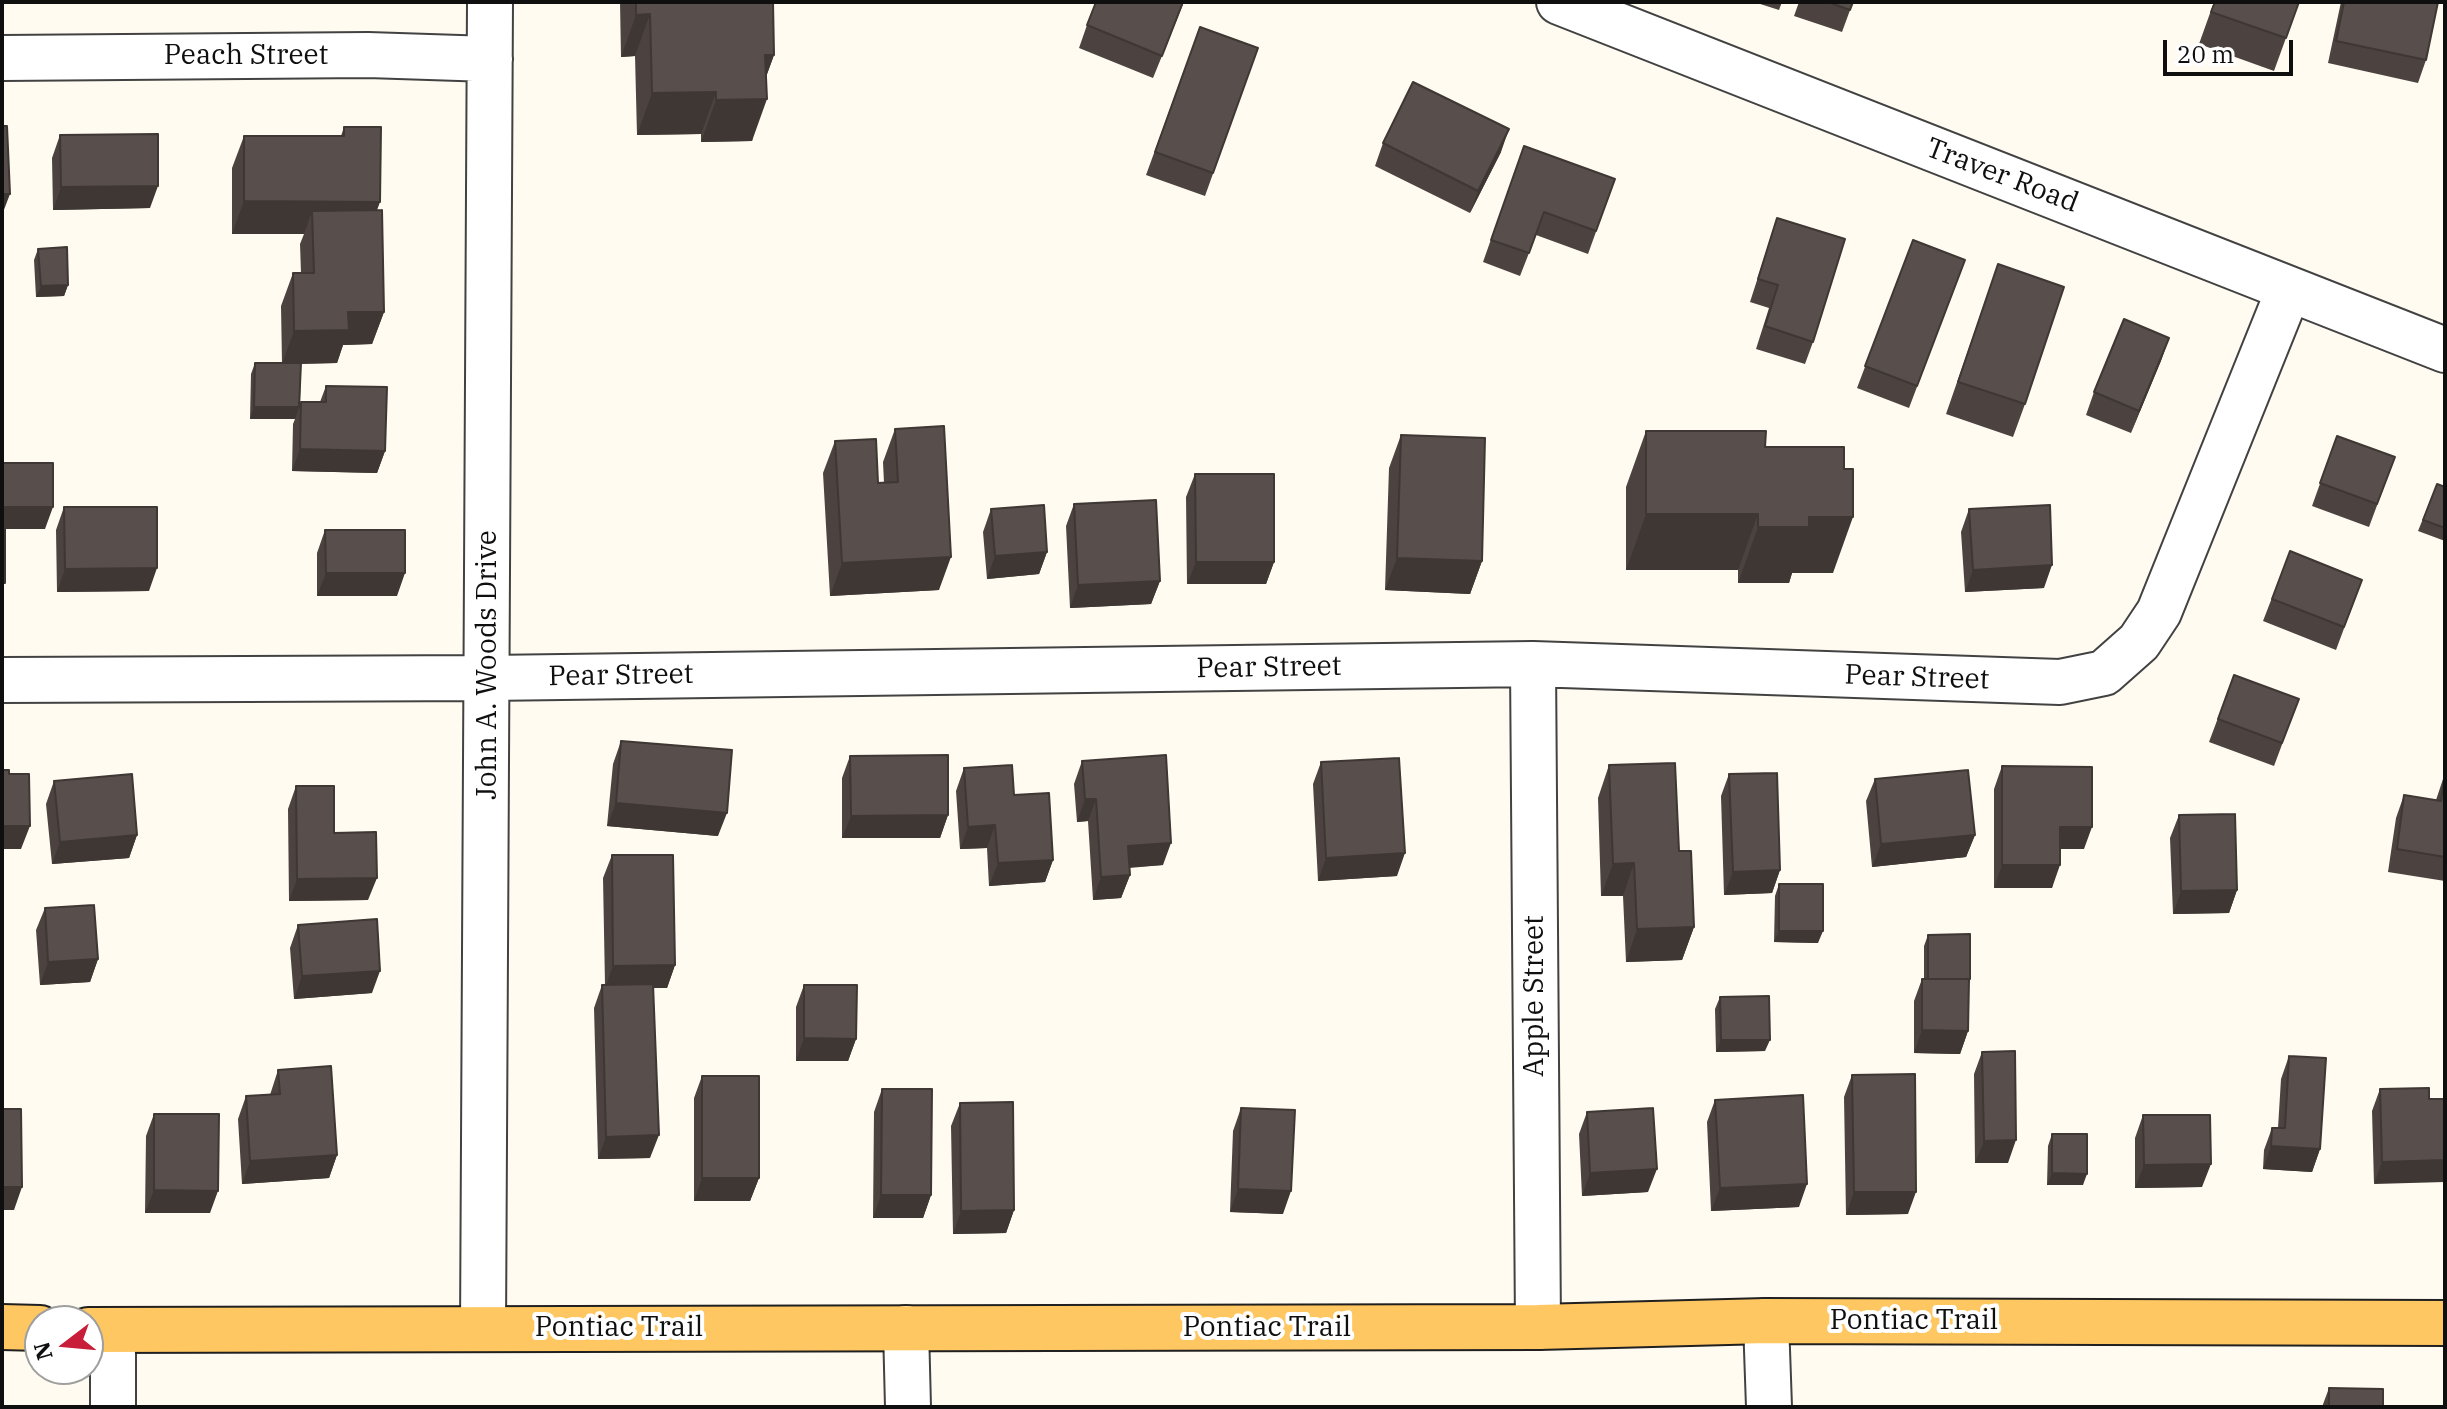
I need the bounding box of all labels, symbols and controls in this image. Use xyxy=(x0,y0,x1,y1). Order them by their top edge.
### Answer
scale bar xyxy=(2167,24,2297,74)
text: 20 m xyxy=(2177,38,2234,70)
street label: Peach Street xyxy=(164,39,328,73)
street label: Traver Road xyxy=(1921,132,2083,220)
street label: John A. Woods Drive xyxy=(471,530,505,800)
street label: Pear Street xyxy=(1196,650,1342,686)
street label: Pear Street xyxy=(548,658,694,694)
street label: Pear Street xyxy=(1844,659,1990,697)
street label: Apple Street xyxy=(1518,915,1552,1077)
street label: Pontiac Trail xyxy=(1830,1304,1998,1338)
north arrow xyxy=(24,1305,104,1385)
street label: Pontiac Trail xyxy=(535,1311,703,1345)
street label: Pontiac Trail xyxy=(1183,1311,1351,1345)
text: N xyxy=(26,1339,59,1364)

